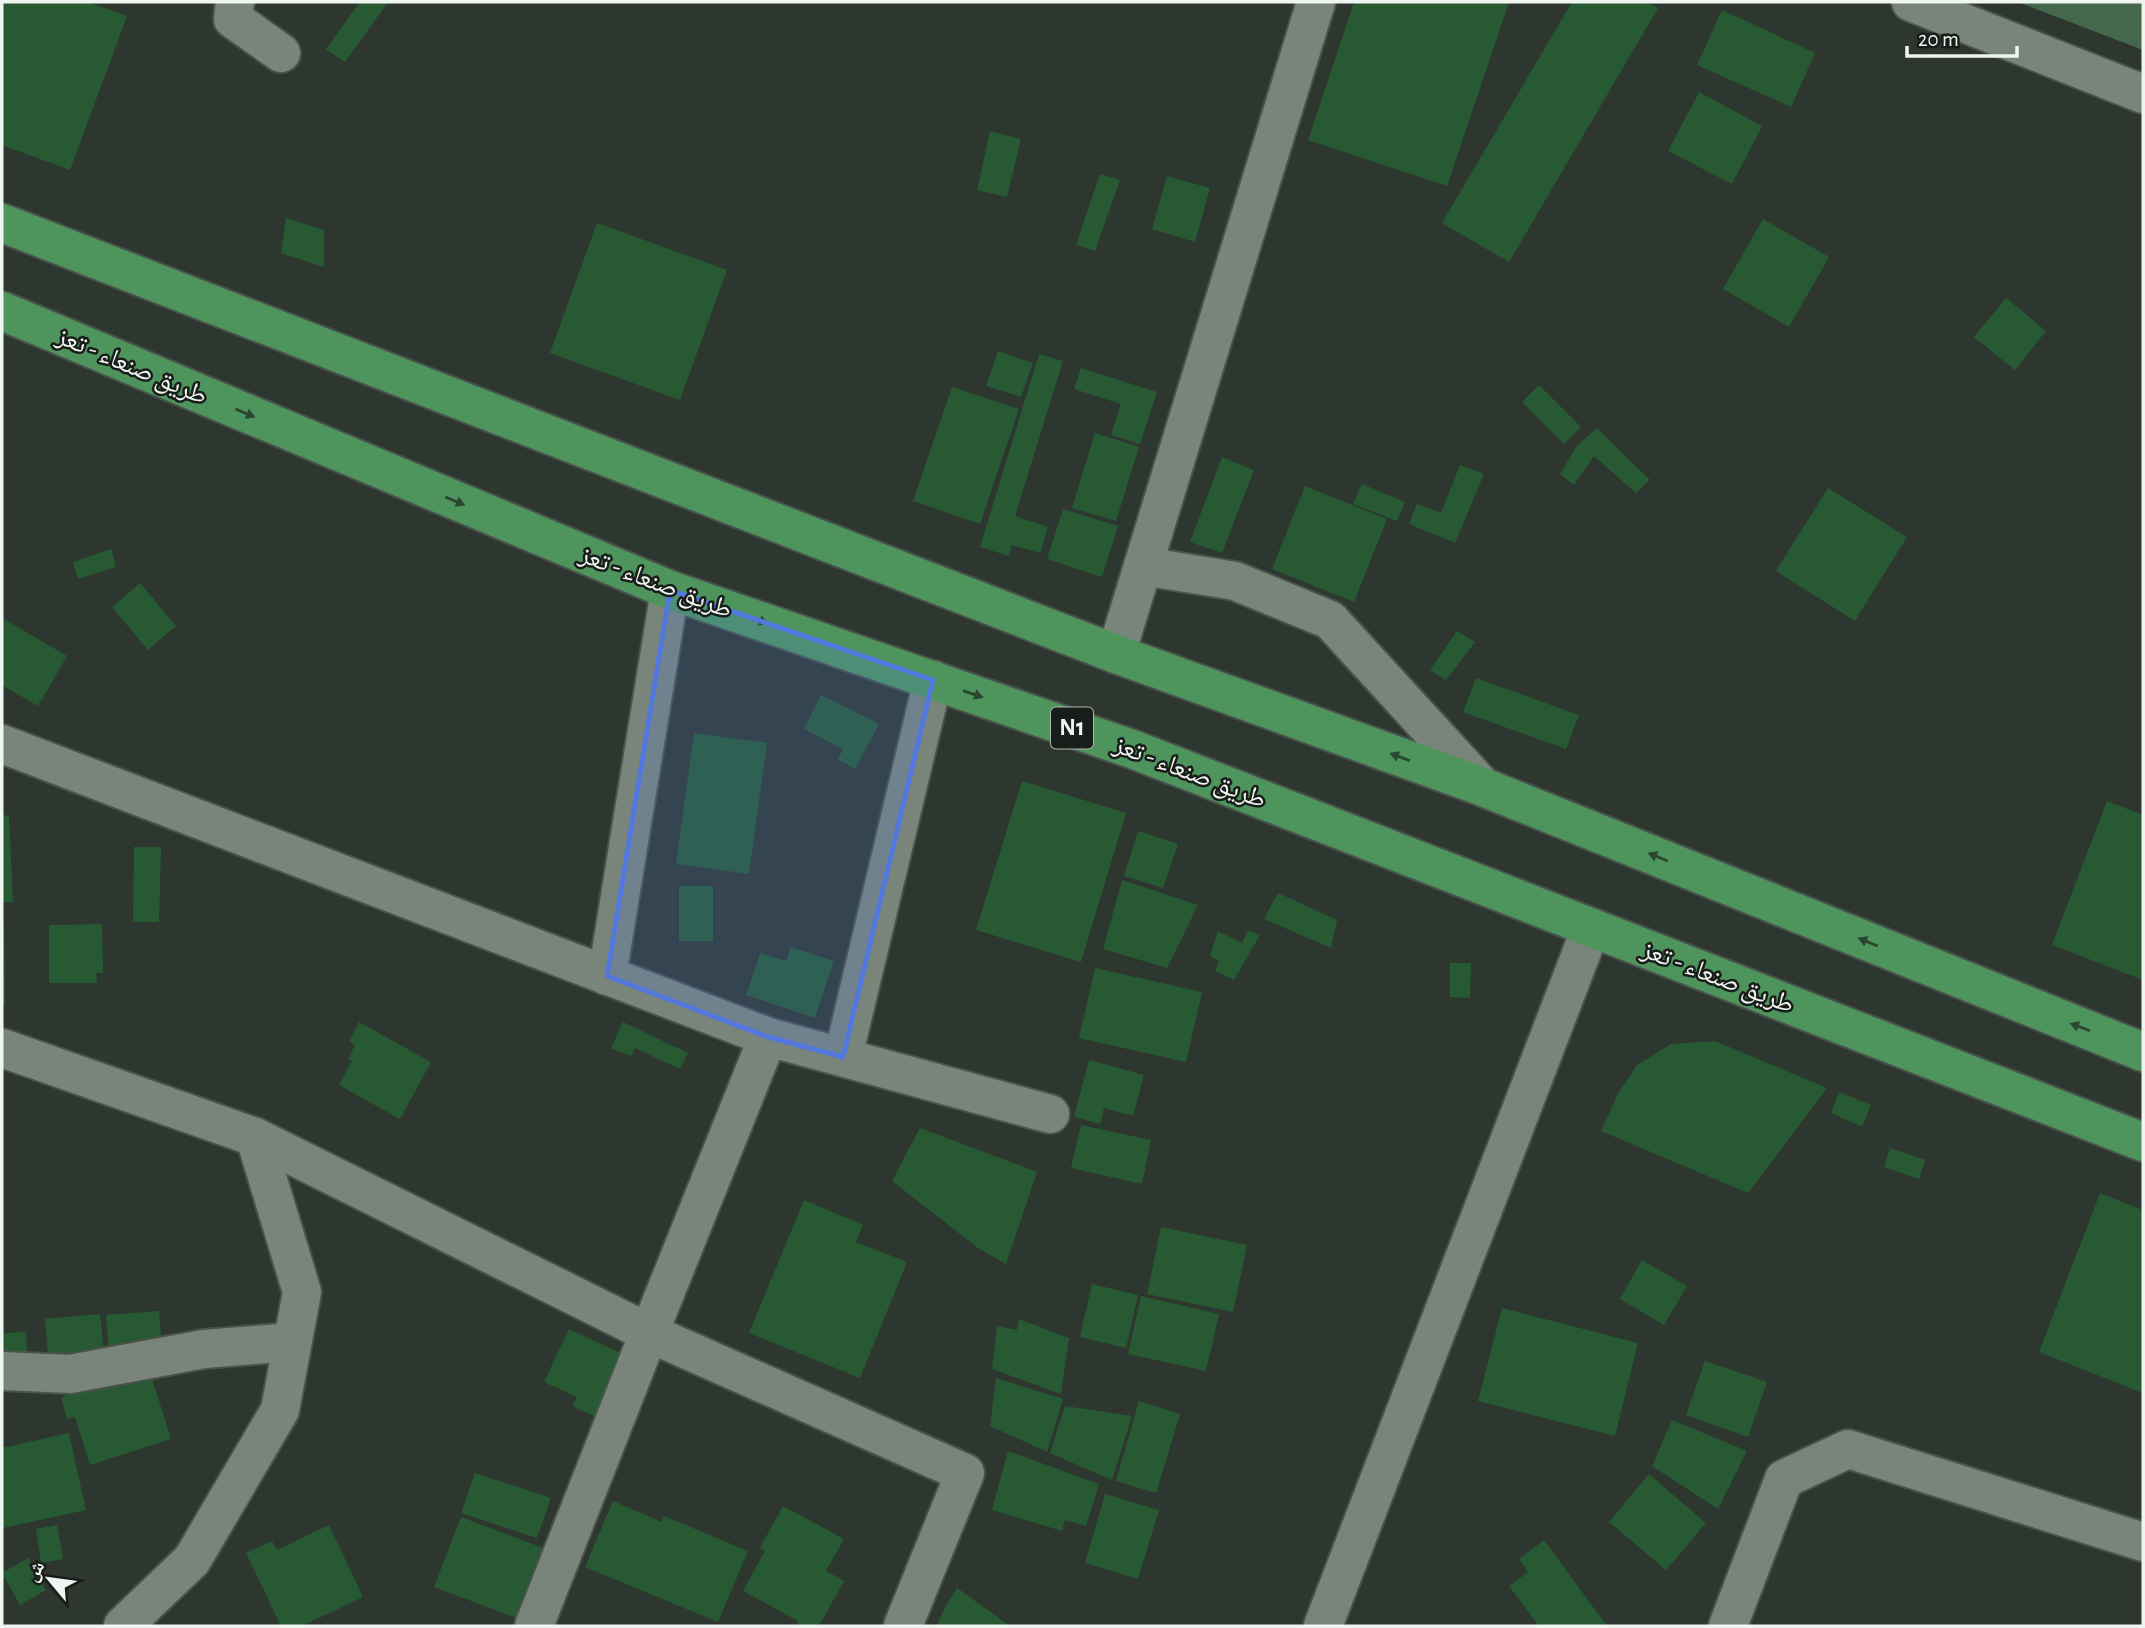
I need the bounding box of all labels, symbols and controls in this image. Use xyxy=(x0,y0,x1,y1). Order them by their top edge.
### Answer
scale bar xyxy=(1907,14,2017,58)
text: 20 m xyxy=(1918,29,1959,50)
street label: طريق صنعاء - تعز xyxy=(51,322,211,411)
one-way arrow xyxy=(235,408,256,419)
one-way arrow xyxy=(445,496,466,507)
street label: طريق صنعاء - تعز xyxy=(575,541,736,625)
one-way arrow xyxy=(748,615,769,626)
one-way arrow xyxy=(963,689,984,700)
road number: N1 xyxy=(1051,708,1093,748)
street label: طريق صنعاء - تعز xyxy=(1109,731,1270,815)
one-way arrow xyxy=(1389,751,1410,762)
one-way arrow xyxy=(1647,852,1668,863)
street label: طريق صنعاء - تعز xyxy=(1637,936,1798,1020)
one-way arrow xyxy=(1858,937,1879,948)
one-way arrow xyxy=(2069,1021,2090,1032)
north arrow xyxy=(14,1544,84,1614)
text: ش xyxy=(22,1558,50,1585)

